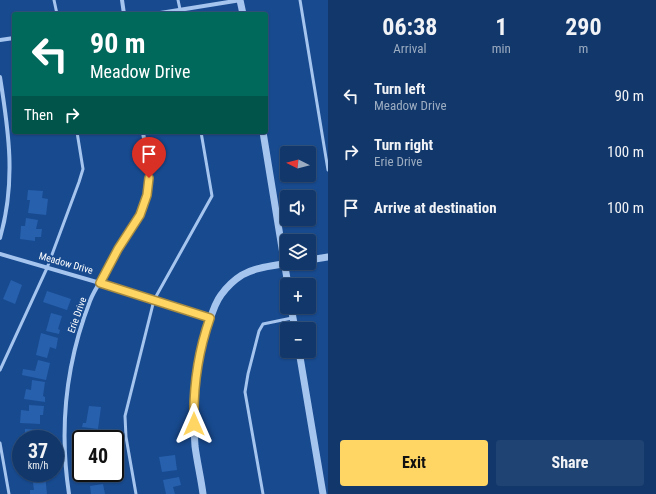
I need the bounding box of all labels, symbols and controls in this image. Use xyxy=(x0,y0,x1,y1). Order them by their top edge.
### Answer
text: 06:38 xyxy=(382,13,437,41)
text: 1 xyxy=(495,13,507,41)
text: 290 xyxy=(565,13,602,41)
text: 90 m xyxy=(90,27,146,60)
icon: left xyxy=(24,28,76,80)
text: Arrival xyxy=(393,41,426,56)
text: min xyxy=(492,41,511,56)
text: m xyxy=(579,41,588,56)
text: Meadow Drive xyxy=(90,61,190,82)
text: Turn left xyxy=(374,80,425,98)
icon: left xyxy=(340,85,362,107)
text: 90 m xyxy=(614,87,644,105)
text: Meadow Drive xyxy=(374,98,446,113)
icon: right xyxy=(61,104,83,126)
text: Then xyxy=(24,106,53,124)
text: Turn right xyxy=(374,136,433,154)
pin xyxy=(132,137,166,178)
icon: right xyxy=(340,141,362,163)
icon: arrive xyxy=(138,143,160,165)
text: 100 m xyxy=(607,143,644,161)
north arrow xyxy=(280,146,316,182)
map controls xyxy=(280,146,316,358)
text: Erie Drive xyxy=(374,154,422,169)
button: sound xyxy=(280,190,316,226)
icon: arrive xyxy=(340,197,362,219)
text: Arrive at destination xyxy=(374,199,497,217)
text: 100 m xyxy=(607,199,644,217)
button: layers xyxy=(280,234,316,270)
street label: Meadow Drive xyxy=(38,250,95,276)
button: + xyxy=(280,278,316,314)
street label: Erie Drive xyxy=(65,295,89,334)
button: − xyxy=(280,322,316,358)
position arrow xyxy=(173,403,215,445)
speed limit sign: 40 xyxy=(72,430,124,482)
text: 37 xyxy=(28,439,48,463)
button: Exit xyxy=(340,440,488,486)
button: Share xyxy=(496,440,644,486)
text: km/h xyxy=(28,460,48,471)

